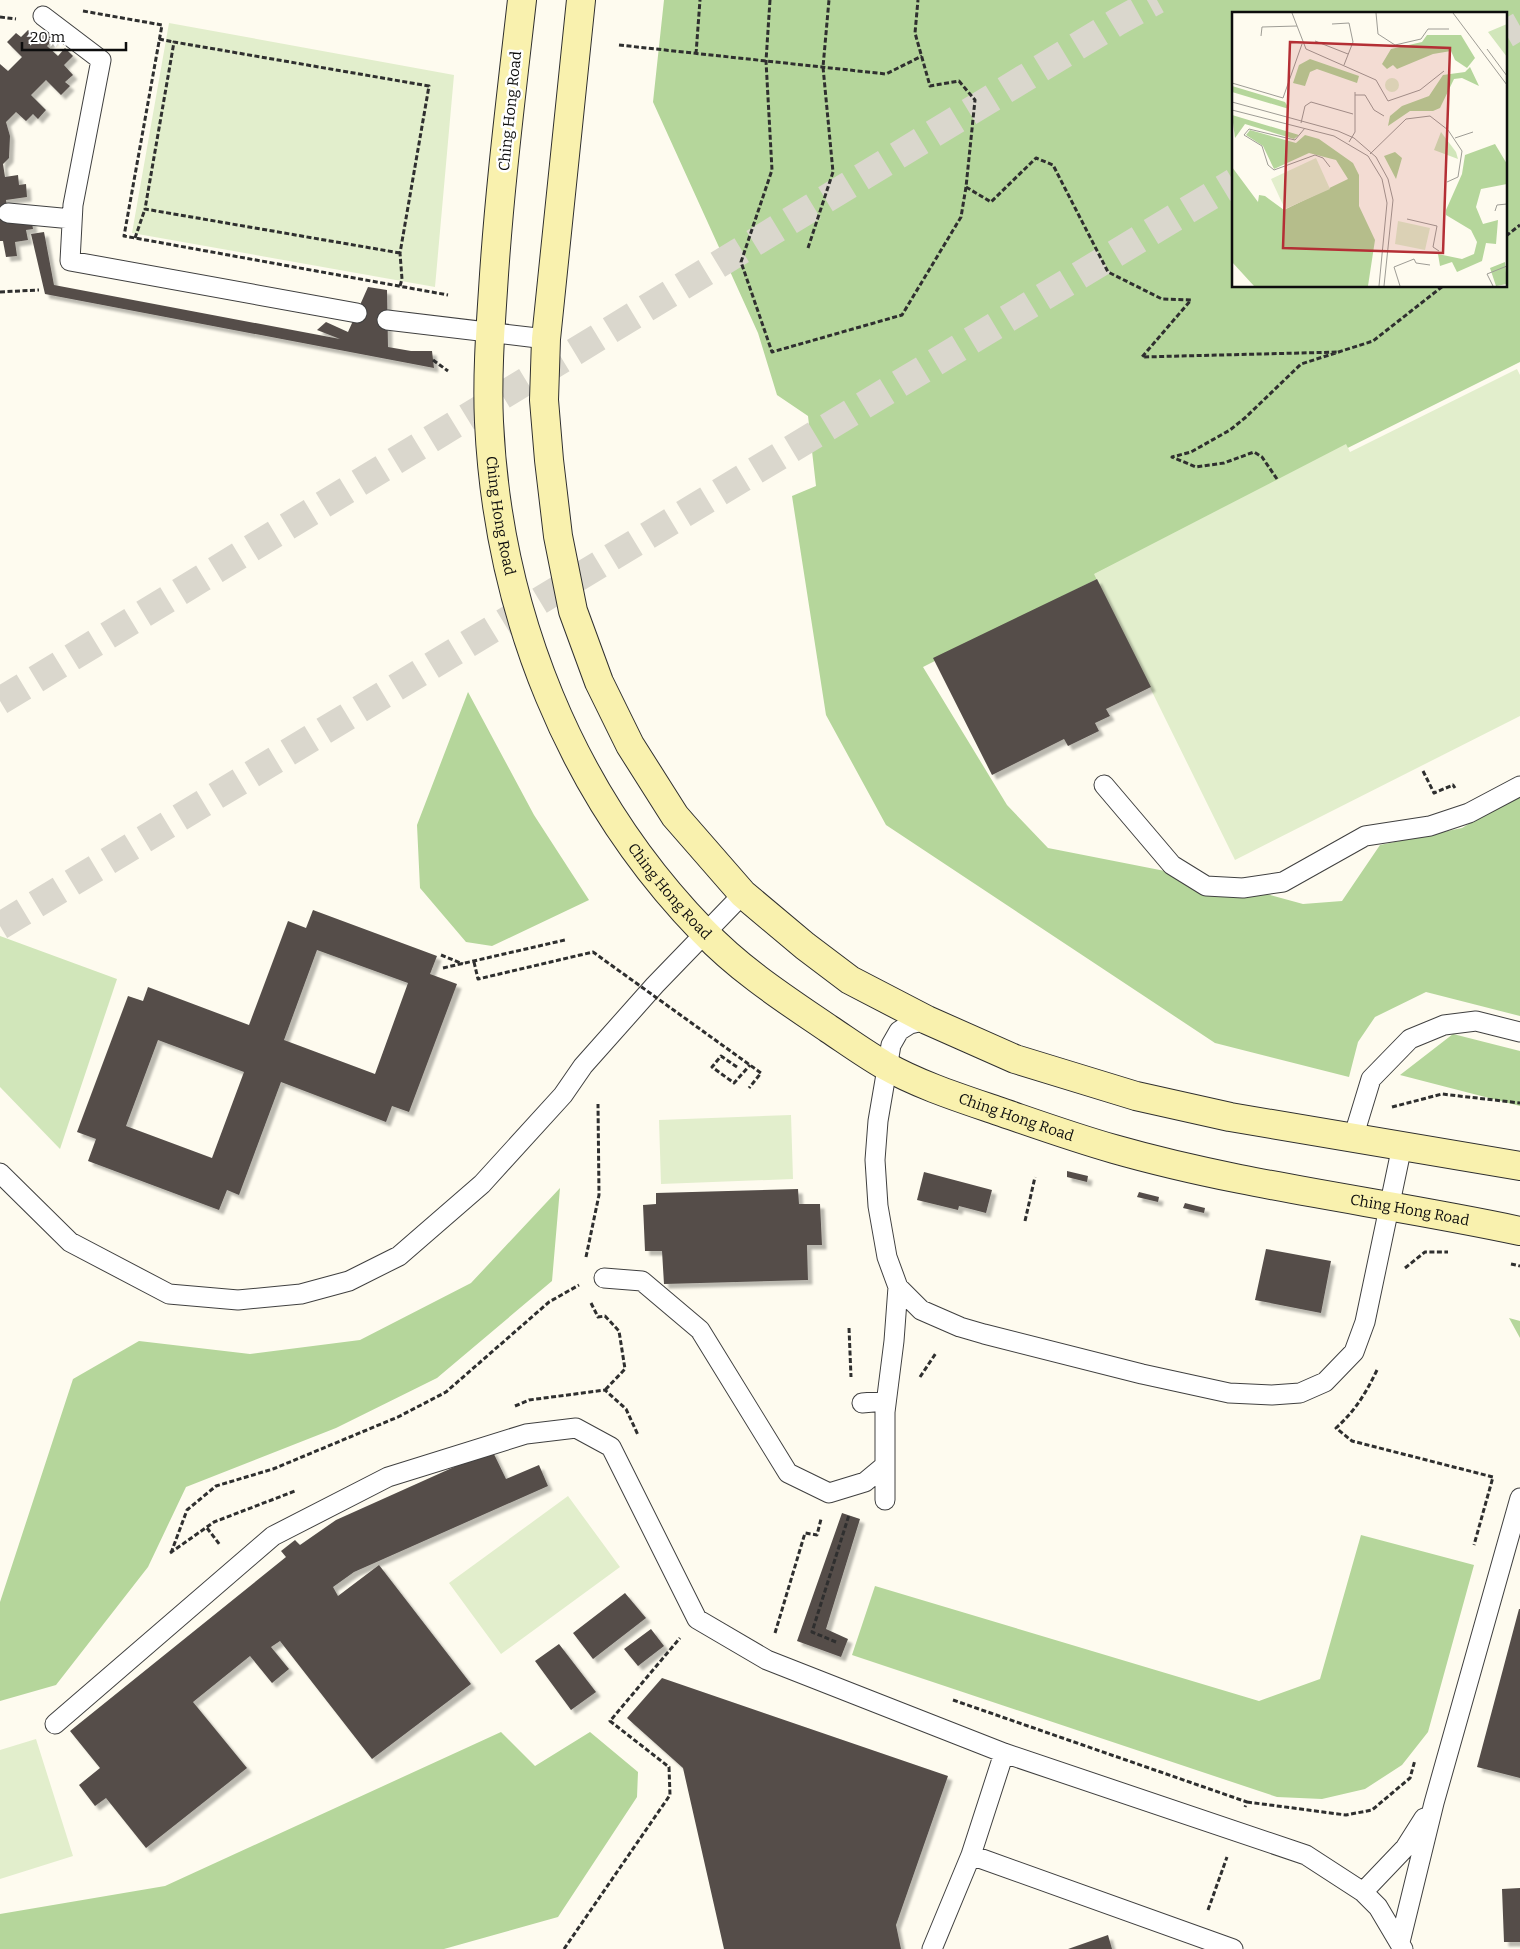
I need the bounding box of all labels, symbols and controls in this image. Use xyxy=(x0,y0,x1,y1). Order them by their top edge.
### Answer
inset map xyxy=(1232,12,1508,288)
scale bar xyxy=(22,20,126,52)
text: 20 m xyxy=(30,28,66,46)
street label: Ching Hong Road xyxy=(495,50,525,172)
street label: Ching Hong Road xyxy=(482,455,519,577)
street label: Ching Hong Road xyxy=(624,840,715,943)
street label: Ching Hong Road xyxy=(956,1089,1076,1145)
street label: Ching Hong Road xyxy=(1349,1191,1471,1230)

